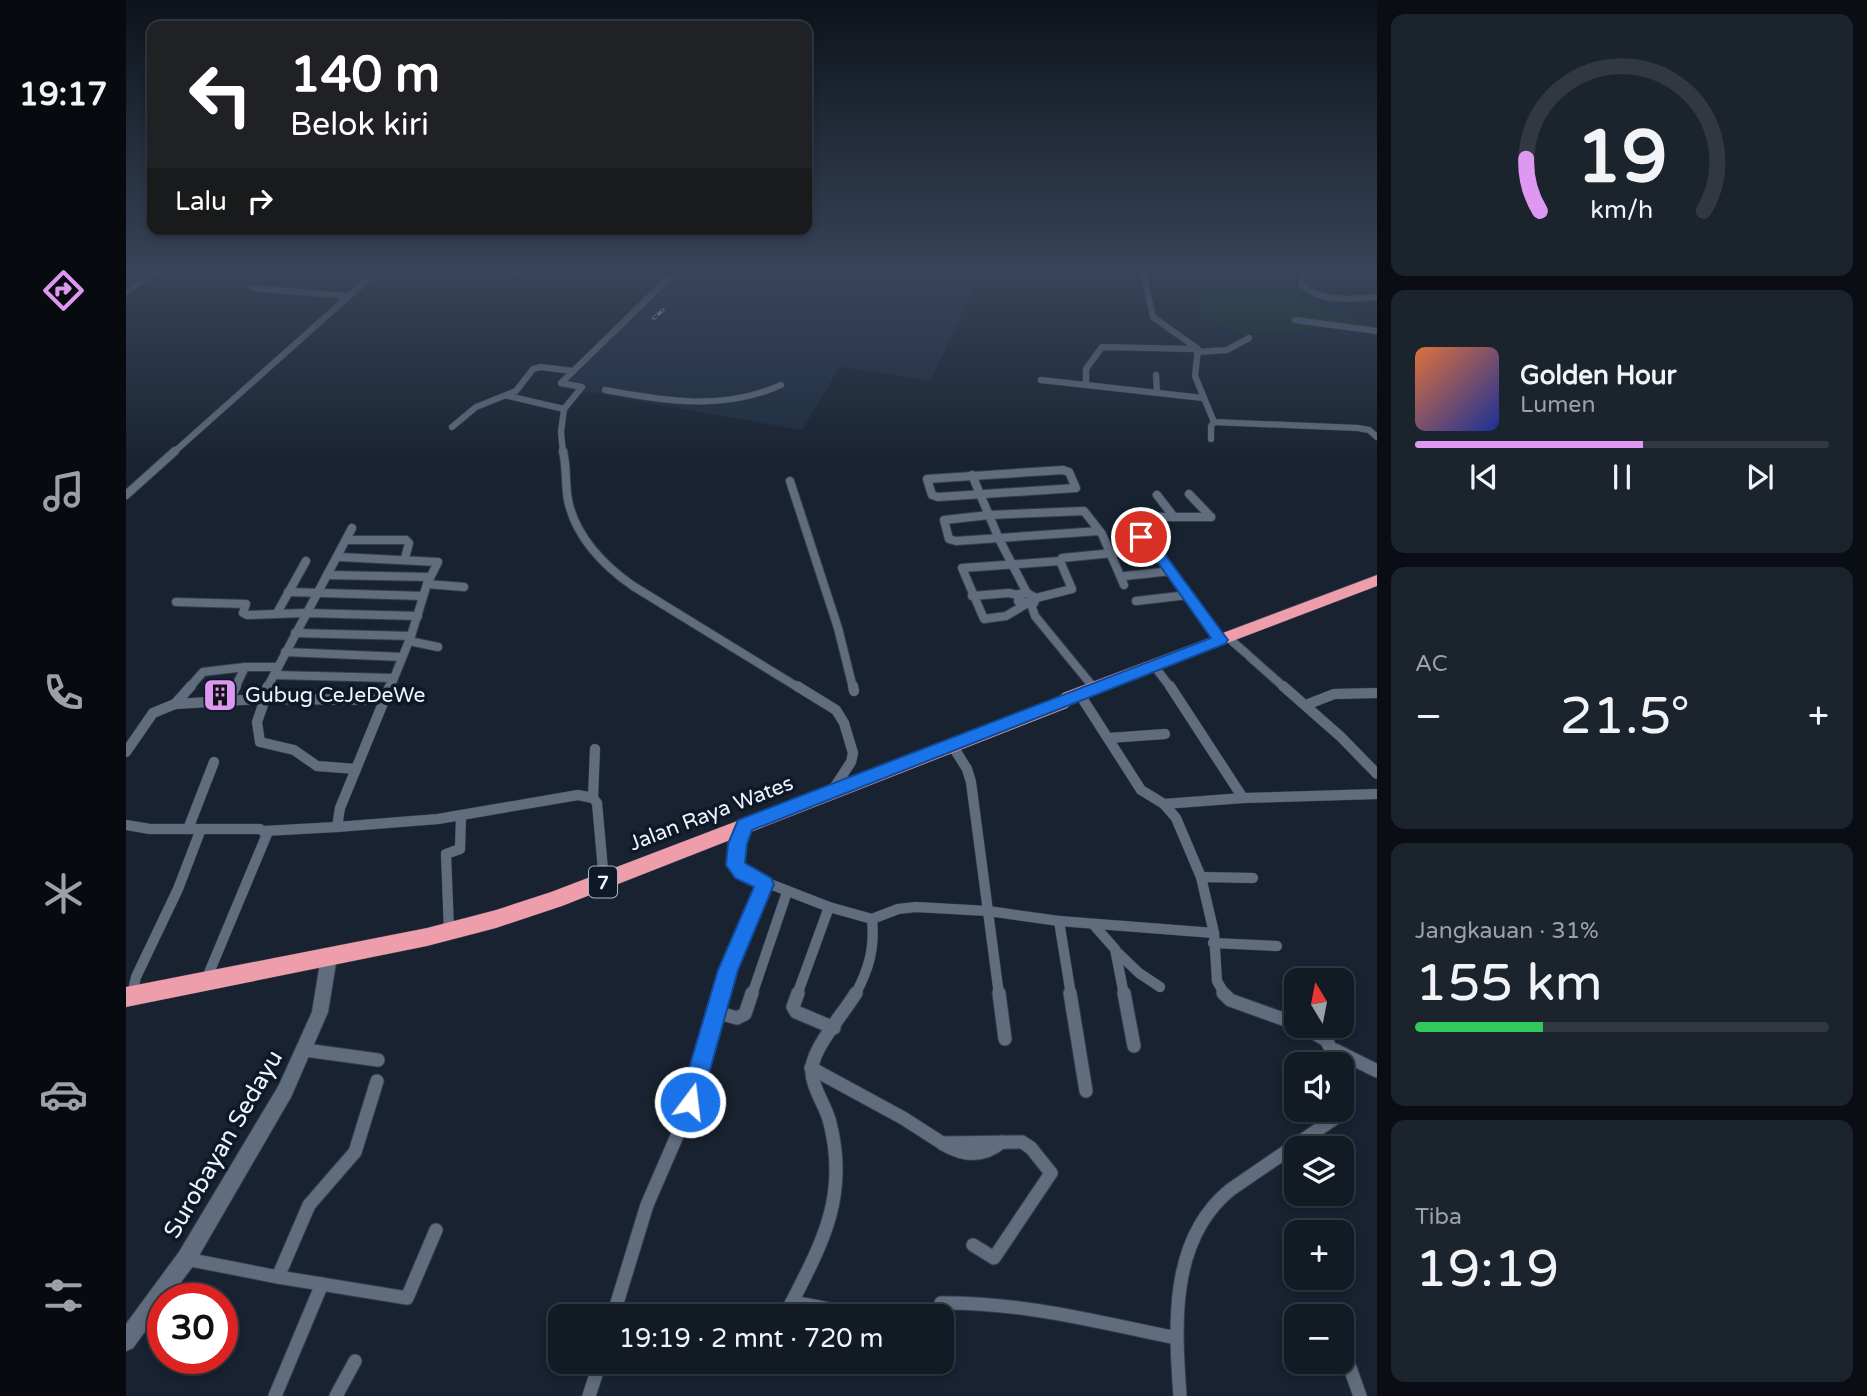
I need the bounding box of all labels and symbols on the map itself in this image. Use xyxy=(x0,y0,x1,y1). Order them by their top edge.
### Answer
pin xyxy=(1111,507,1171,567)
building icon: Gubug CeJeDeWe xyxy=(201,676,239,714)
place label: Gubug CeJeDeWe xyxy=(245,683,426,708)
street label: Jalan Raya Wates xyxy=(626,771,797,856)
road number: 7 xyxy=(589,866,617,898)
north arrow xyxy=(1284,968,1354,1038)
street label: Surobayan Sedayu xyxy=(158,1045,289,1243)
position arrow xyxy=(653,1065,727,1139)
speed limit sign: 30 xyxy=(147,1283,238,1374)

